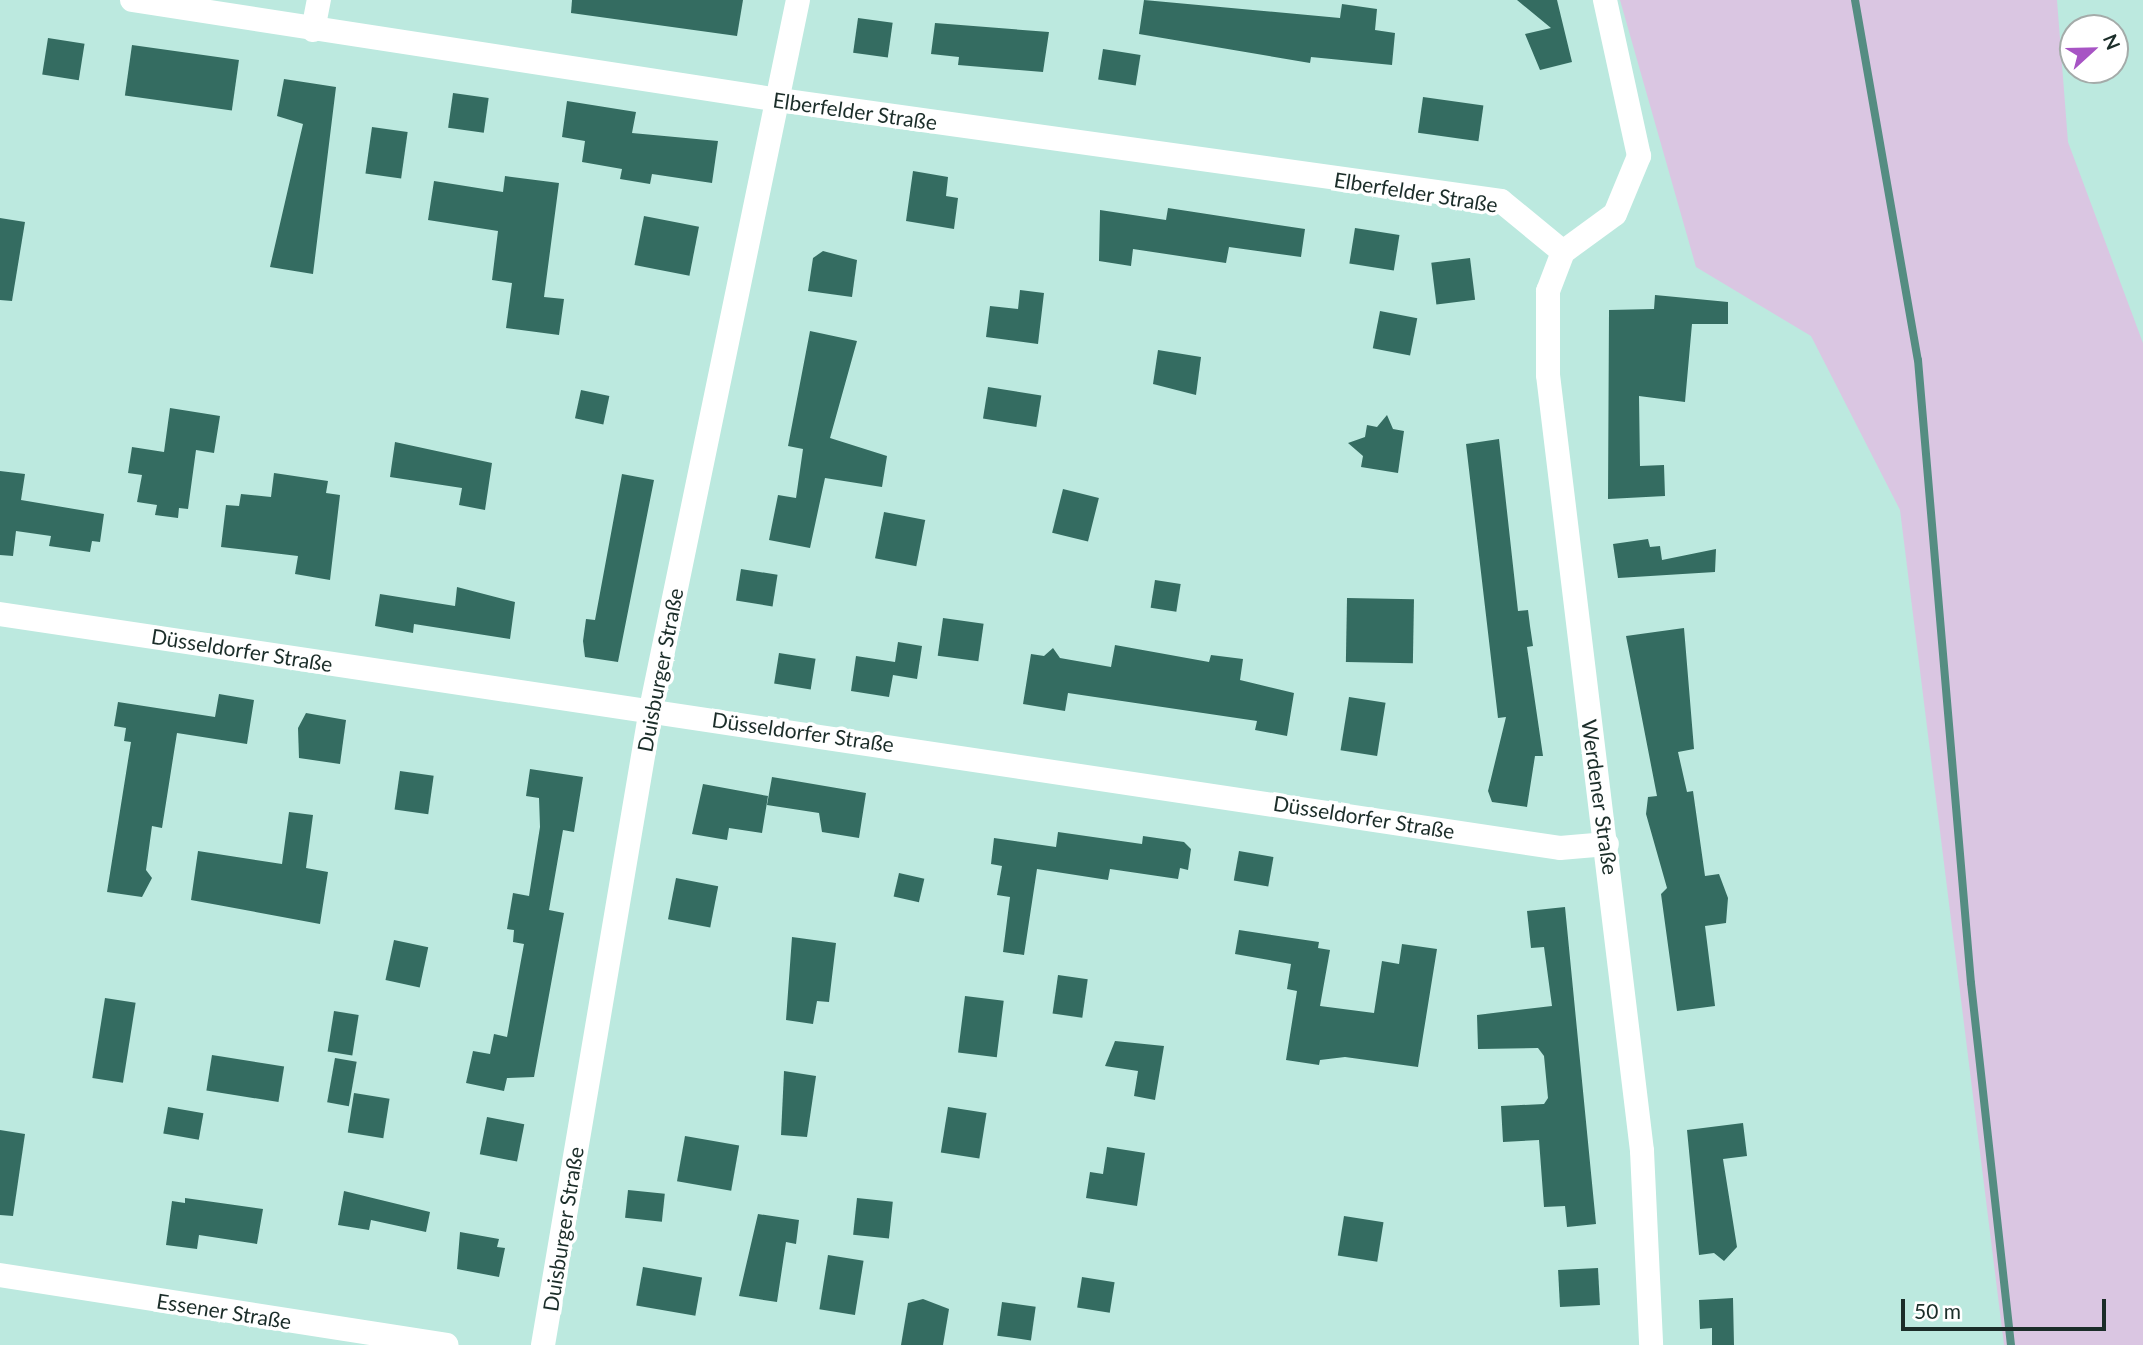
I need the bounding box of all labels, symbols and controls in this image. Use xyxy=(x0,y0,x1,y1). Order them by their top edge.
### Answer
north arrow xyxy=(2059,14,2129,84)
text: N xyxy=(2099,31,2125,53)
street label: Elberfelder Straße xyxy=(771,87,939,135)
street label: Elberfelder Straße xyxy=(1332,167,1500,217)
street label: Duisburger Straße xyxy=(632,586,688,754)
street label: Düsseldorfer Straße xyxy=(149,623,335,677)
street label: Düsseldorfer Straße xyxy=(710,707,896,757)
street label: Werdener Straße xyxy=(1577,717,1623,877)
street label: Düsseldorfer Straße xyxy=(1271,790,1457,844)
street label: Duisburger Straße xyxy=(537,1145,589,1313)
scale bar xyxy=(1905,1286,2110,1330)
street label: Essener Straße xyxy=(155,1288,293,1334)
text: 50 m xyxy=(1914,1298,1961,1323)

